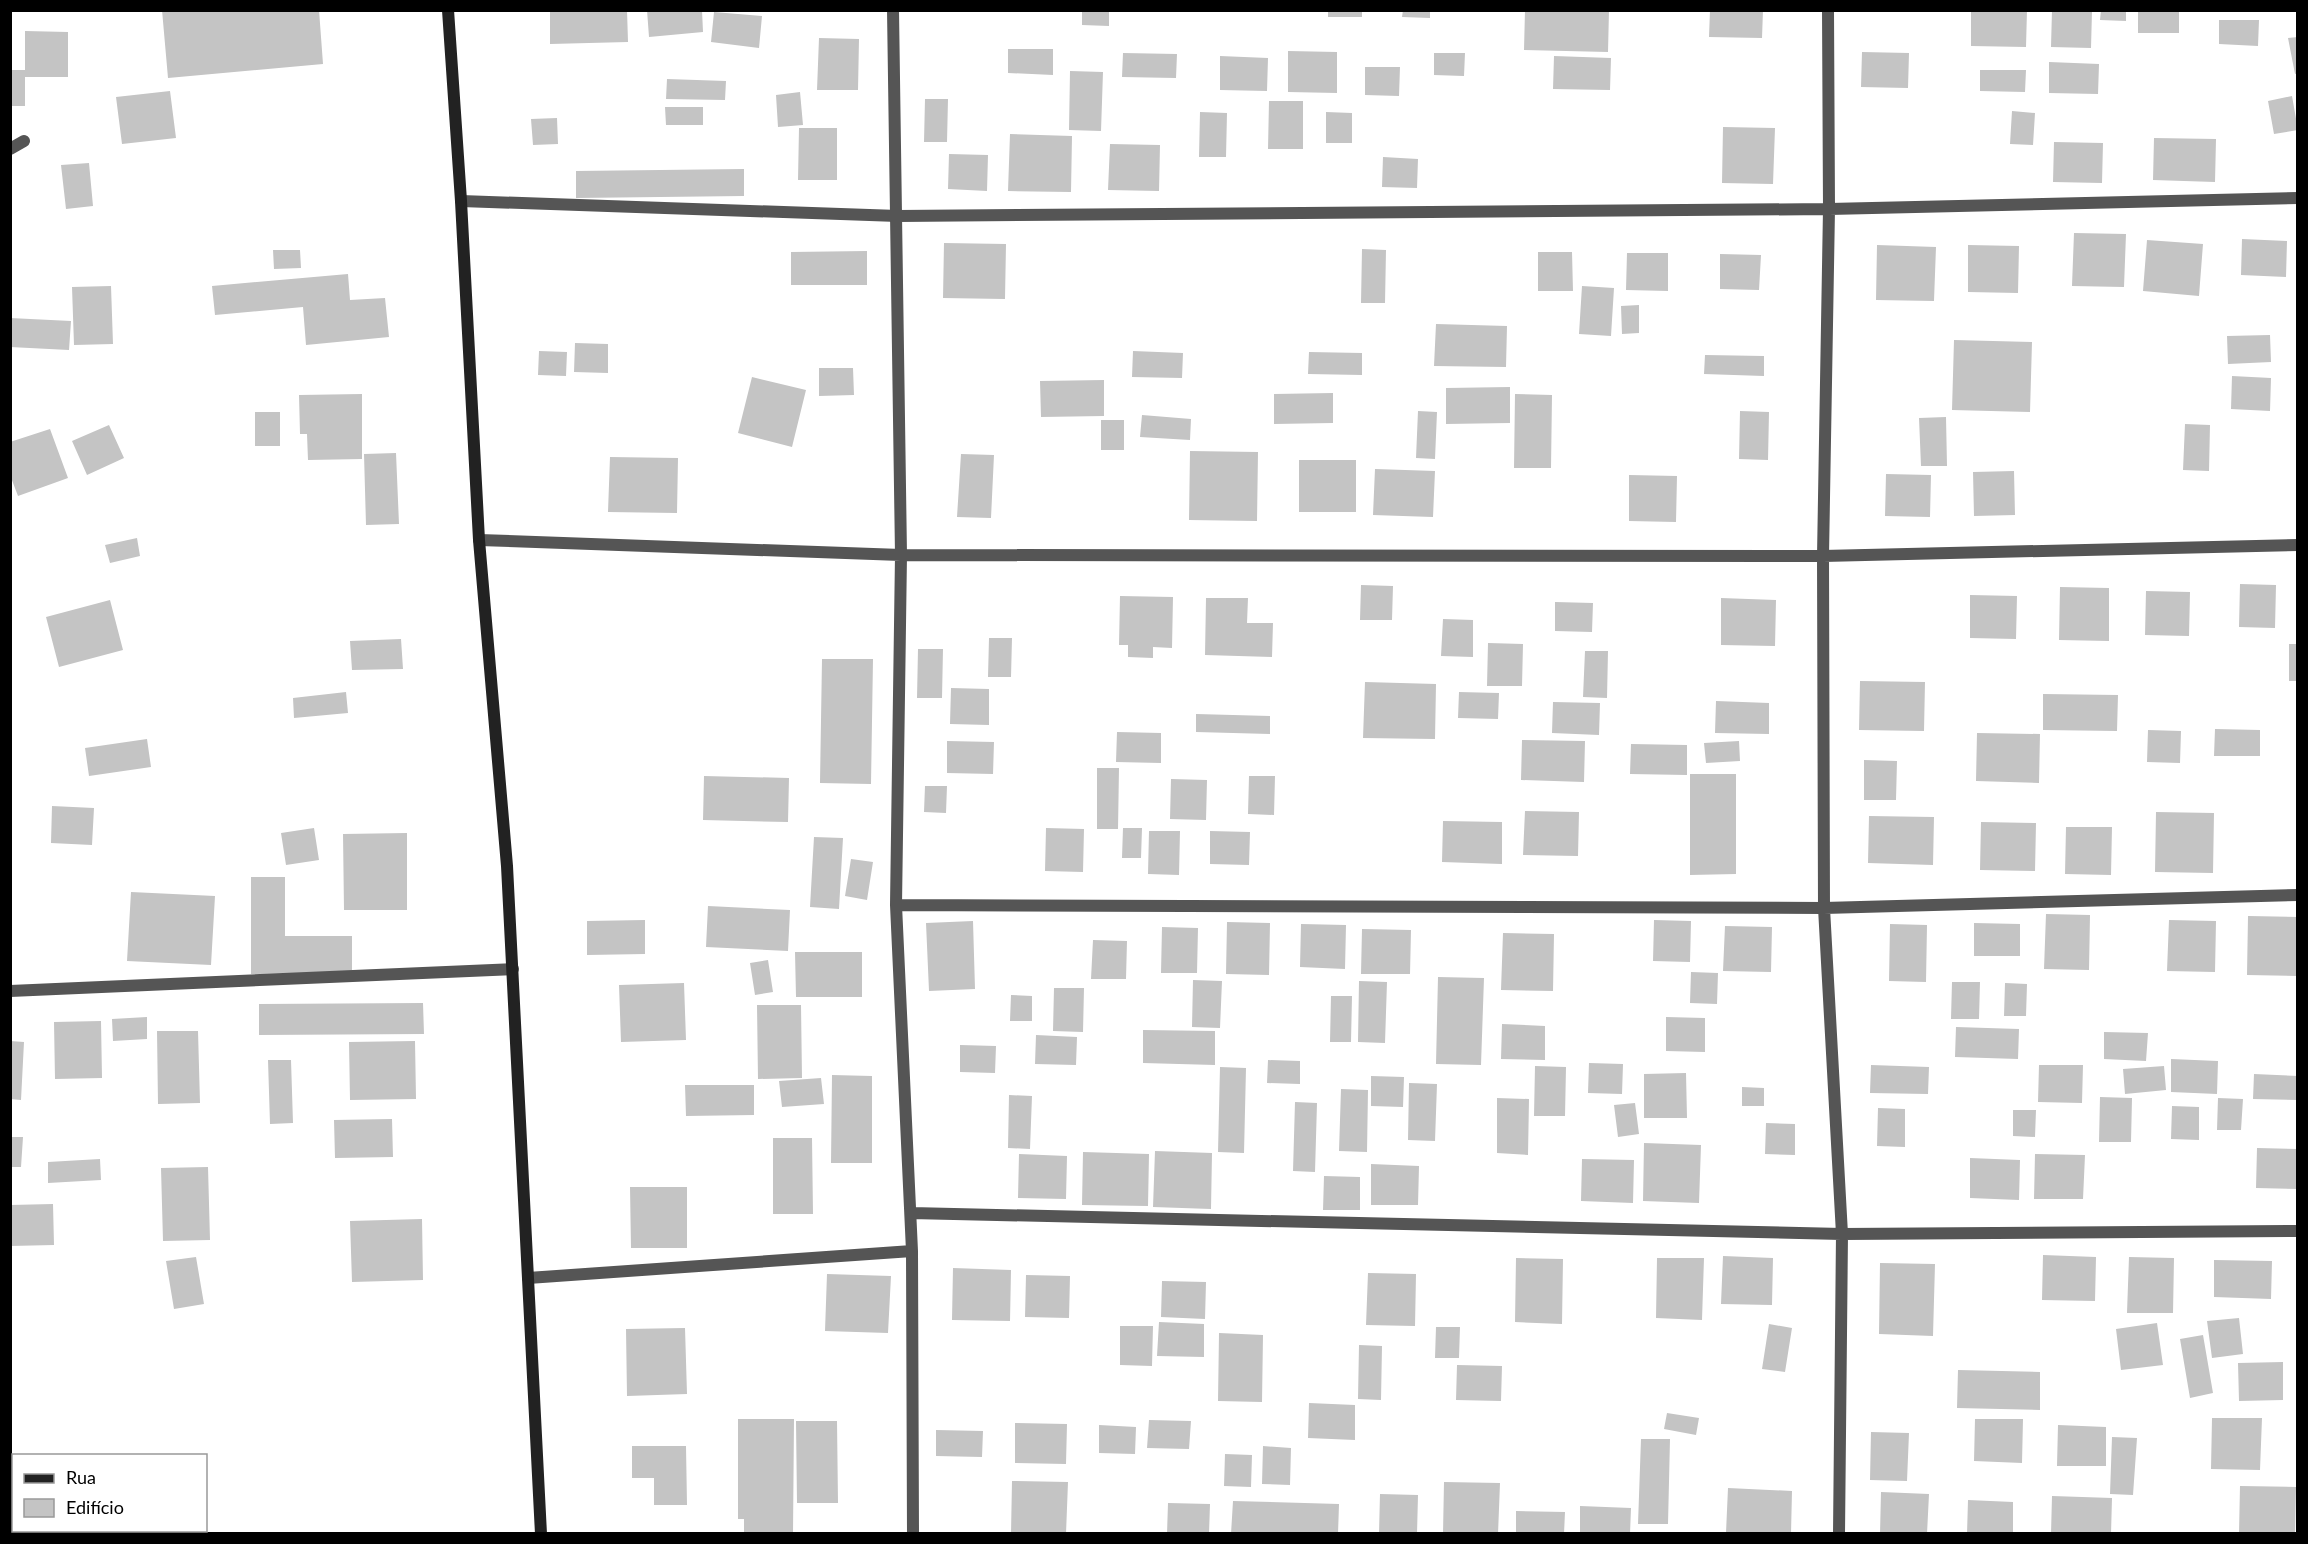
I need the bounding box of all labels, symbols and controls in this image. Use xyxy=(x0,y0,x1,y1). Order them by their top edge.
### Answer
legend xyxy=(12,1454,207,1532)
text: Rua xyxy=(66,1466,96,1488)
text: Edifício xyxy=(66,1496,124,1518)

